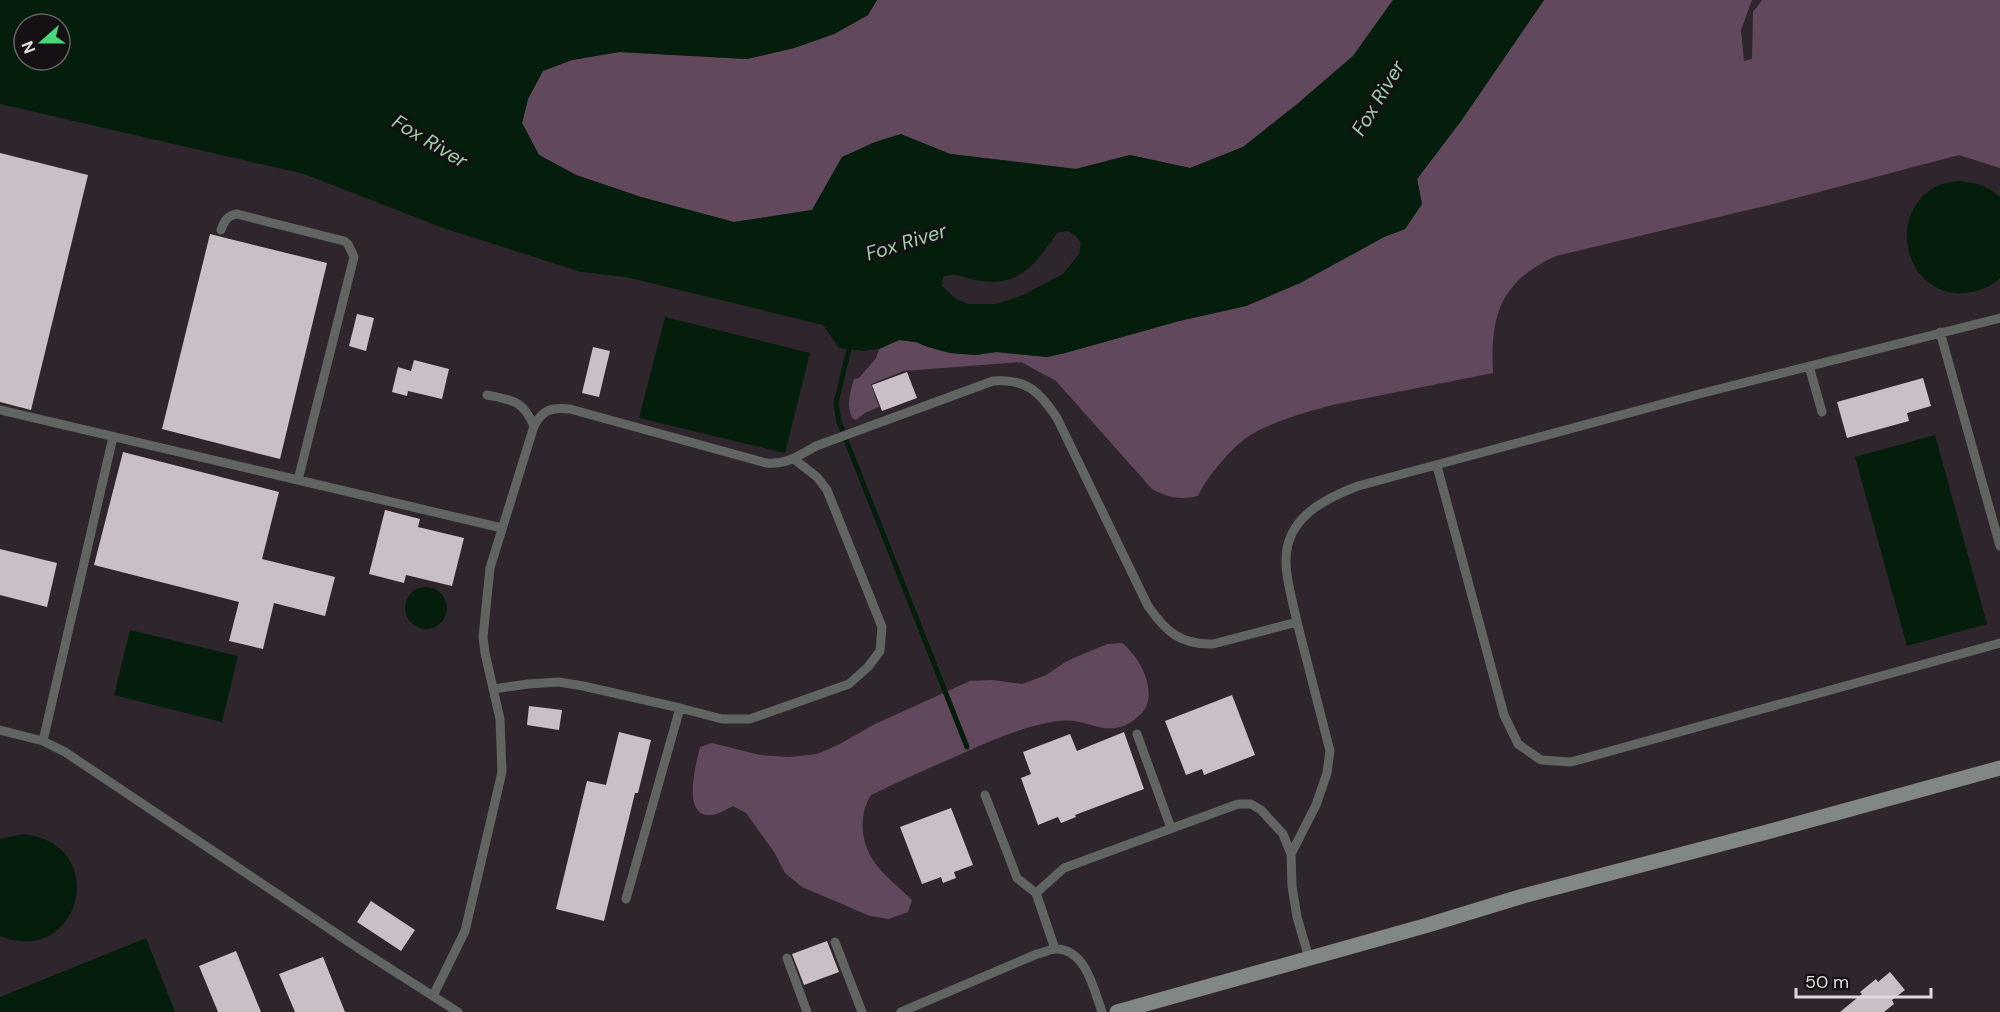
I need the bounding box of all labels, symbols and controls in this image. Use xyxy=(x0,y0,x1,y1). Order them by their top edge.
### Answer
north arrow xyxy=(12,12,72,72)
text: N xyxy=(17,38,40,56)
water label: Fox River xyxy=(1345,55,1411,140)
water label: Fox River xyxy=(388,108,473,174)
water label: Fox River xyxy=(862,217,950,267)
scale bar xyxy=(1796,961,1931,999)
text: 50 m xyxy=(1805,970,1849,994)

